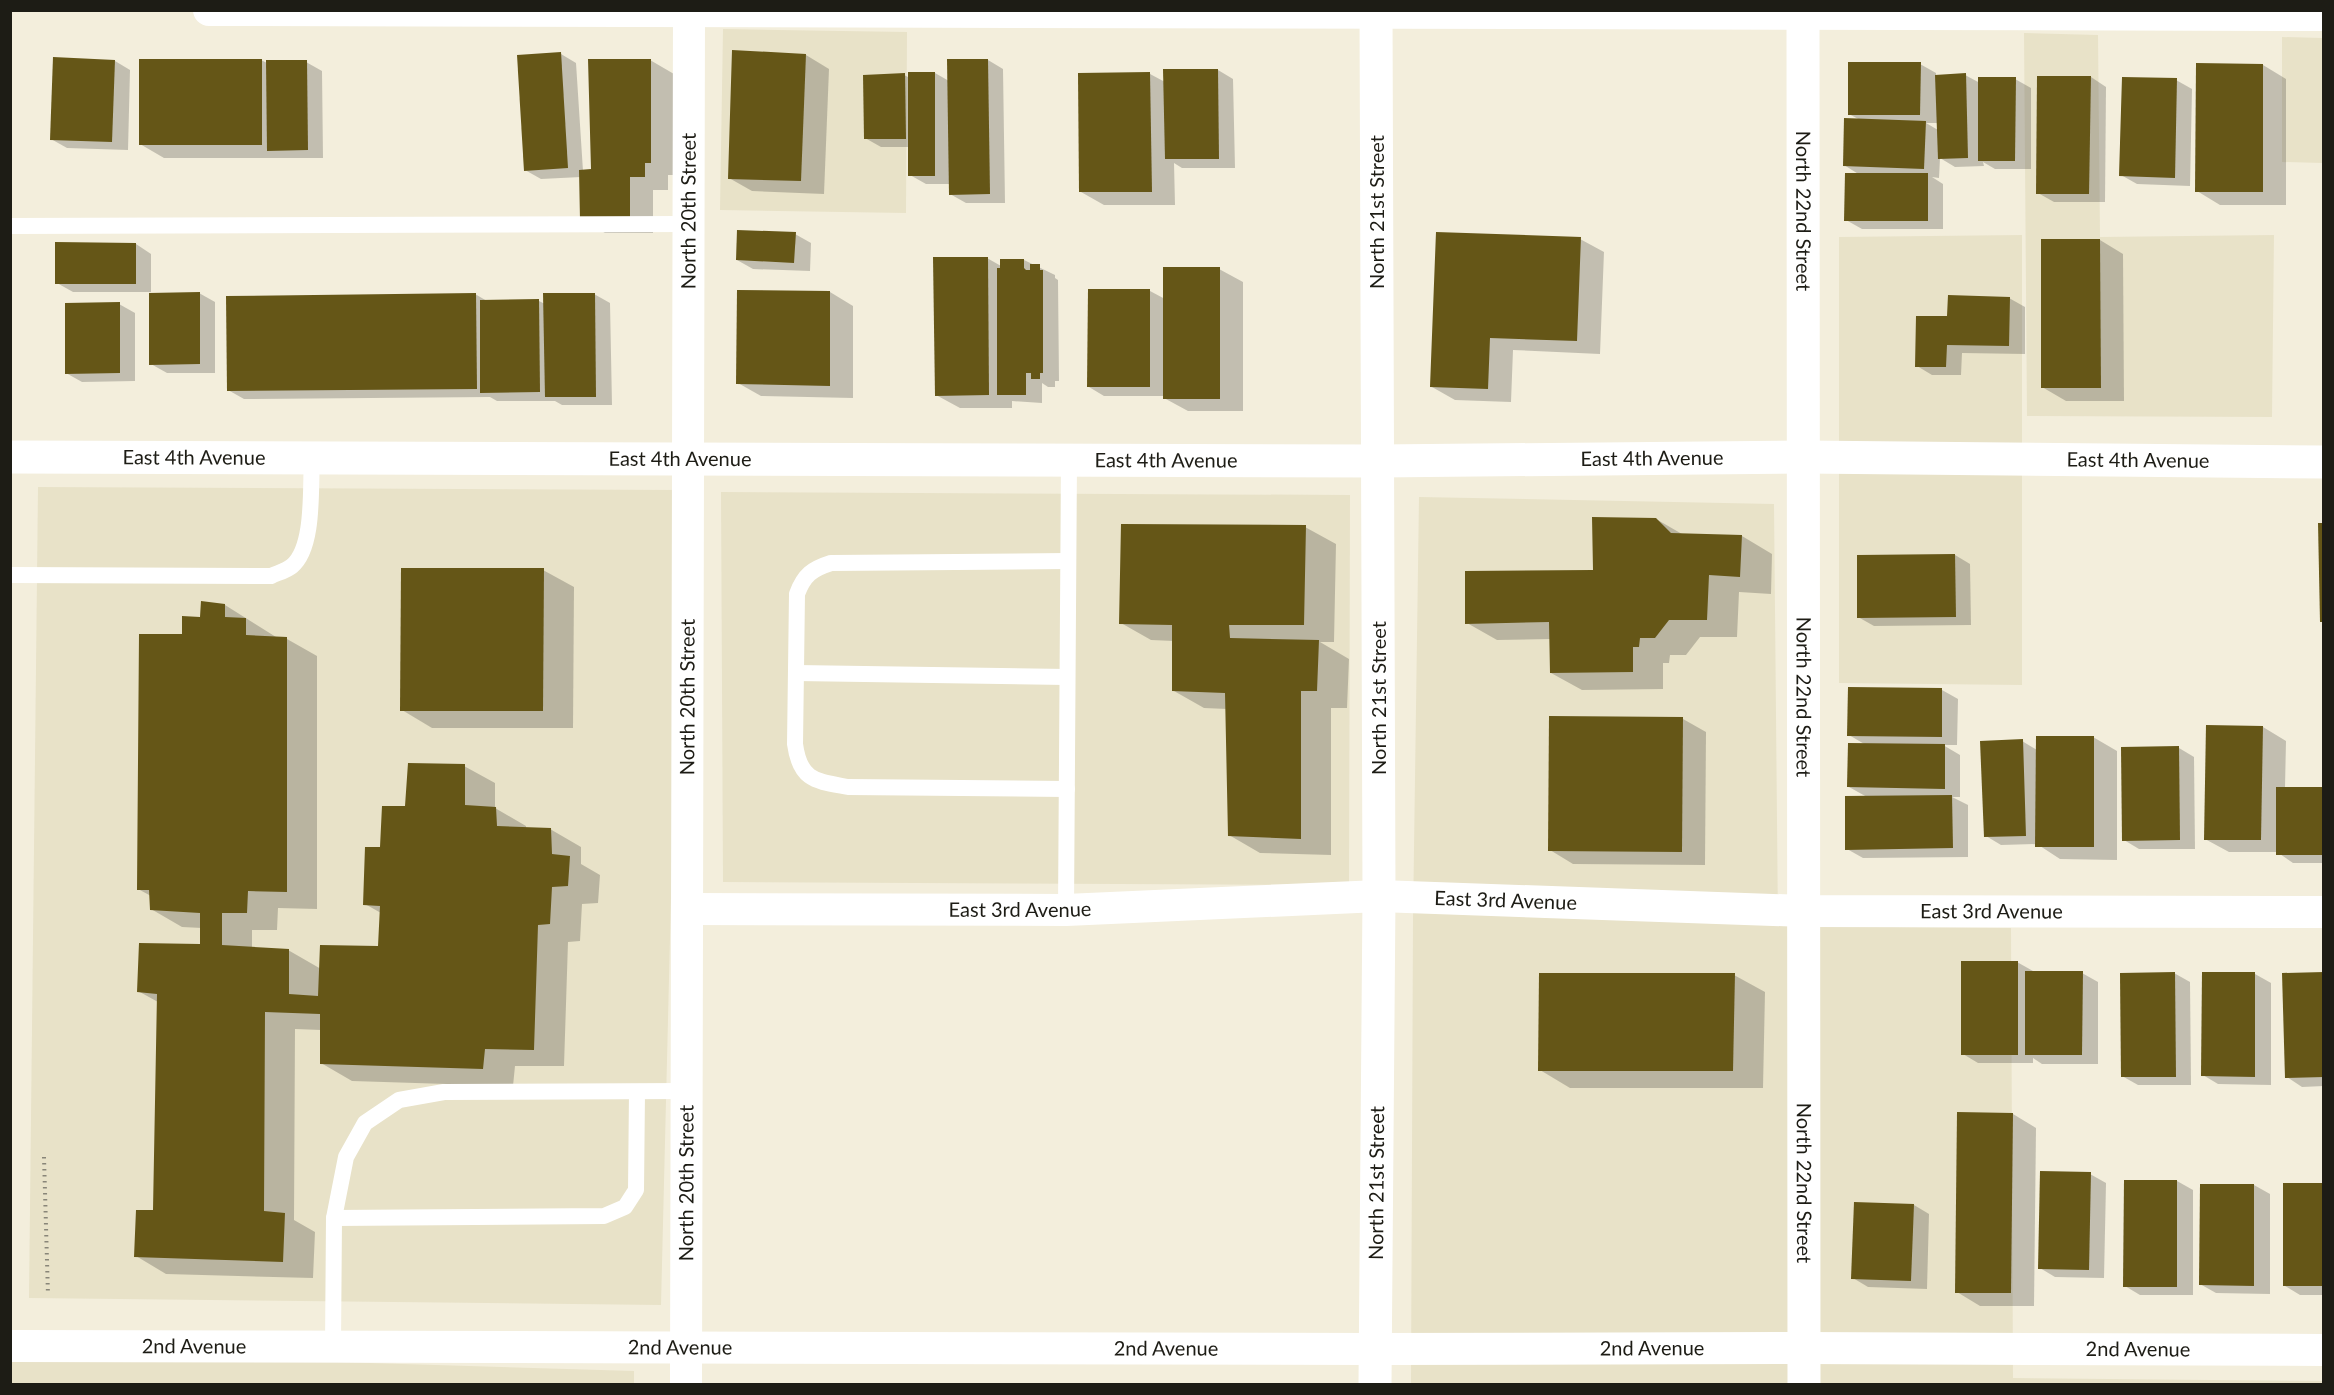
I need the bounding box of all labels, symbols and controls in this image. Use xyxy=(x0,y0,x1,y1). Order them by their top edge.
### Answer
street label: North 22nd Street xyxy=(1792,131,1816,291)
street label: North 20th Street xyxy=(675,133,700,289)
street label: North 21st Street xyxy=(1364,135,1388,289)
street label: East 4th Avenue xyxy=(122,444,266,469)
street label: East 4th Avenue xyxy=(1580,445,1724,470)
street label: East 4th Avenue xyxy=(608,446,752,470)
street label: East 4th Avenue xyxy=(1094,447,1238,472)
street label: East 4th Avenue xyxy=(2066,447,2210,472)
street label: North 22nd Street xyxy=(1792,617,1817,777)
street label: North 20th Street xyxy=(674,619,699,775)
street label: North 21st Street xyxy=(1366,621,1390,775)
street label: East 3rd Avenue xyxy=(1434,885,1577,914)
street label: East 3rd Avenue xyxy=(949,896,1092,921)
street label: East 3rd Avenue xyxy=(1920,898,2063,922)
street label: North 22nd Street xyxy=(1793,1103,1817,1263)
street label: North 20th Street xyxy=(673,1105,698,1261)
street label: North 21st Street xyxy=(1363,1106,1388,1260)
street label: 2nd Avenue xyxy=(142,1333,246,1358)
street label: 2nd Avenue xyxy=(628,1334,732,1359)
street label: 2nd Avenue xyxy=(1114,1335,1218,1360)
street label: 2nd Avenue xyxy=(1600,1335,1704,1359)
street label: 2nd Avenue xyxy=(2086,1336,2190,1360)

